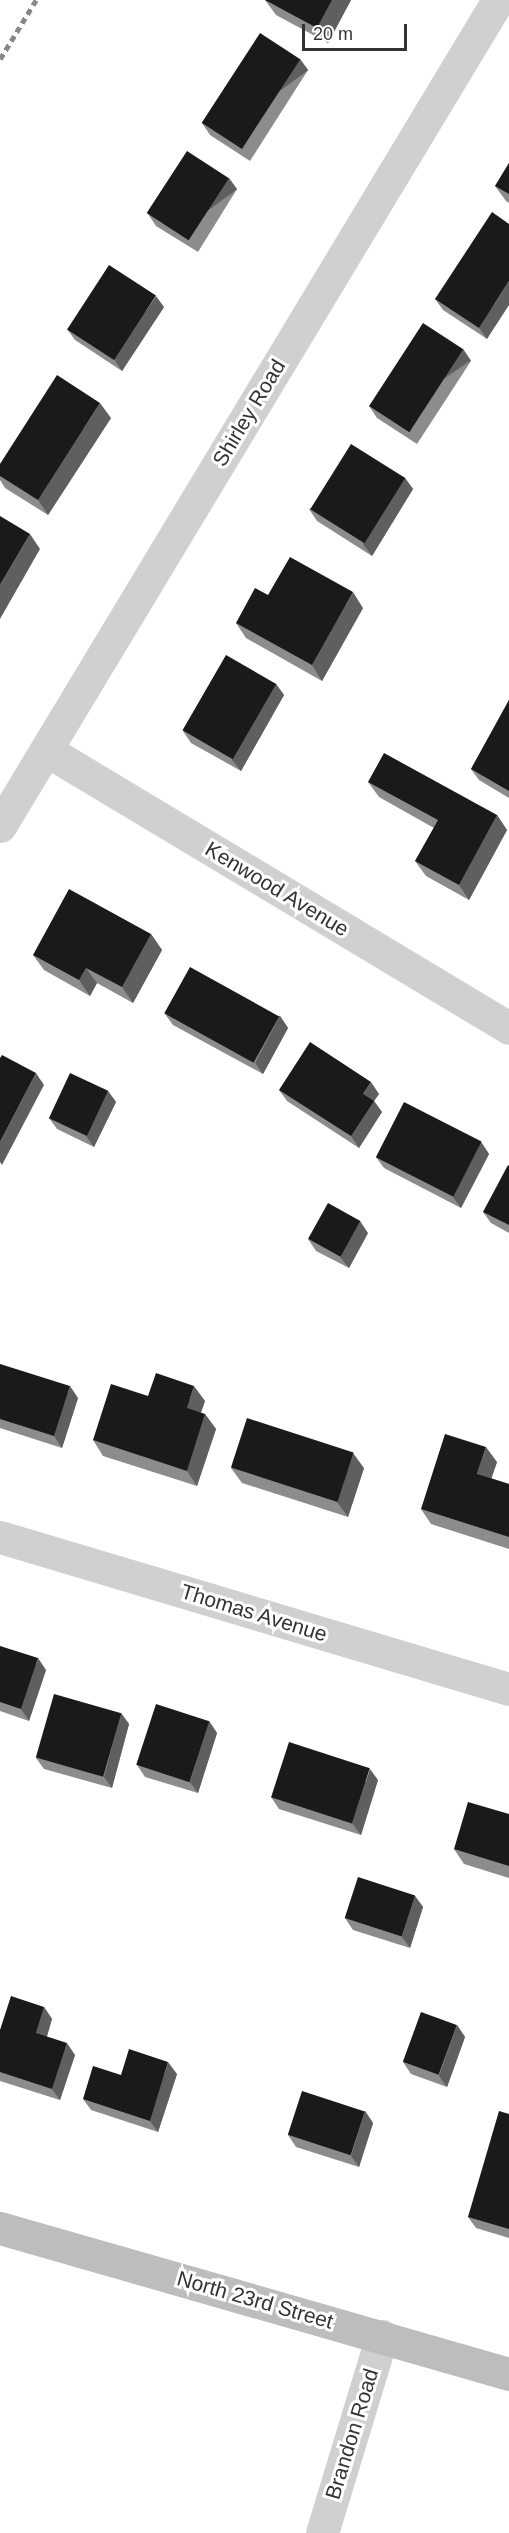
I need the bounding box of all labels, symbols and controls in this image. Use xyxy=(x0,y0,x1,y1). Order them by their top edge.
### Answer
scale bar xyxy=(305,12,410,50)
text: 20 m xyxy=(313,24,353,44)
street label: Shirley Road xyxy=(207,355,291,471)
street label: Kenwood Avenue xyxy=(200,836,354,942)
street label: Thomas Avenue xyxy=(177,1579,331,1647)
street label: North 23rd Street xyxy=(174,2266,336,2334)
street label: Brandon Road xyxy=(320,2366,384,2502)

